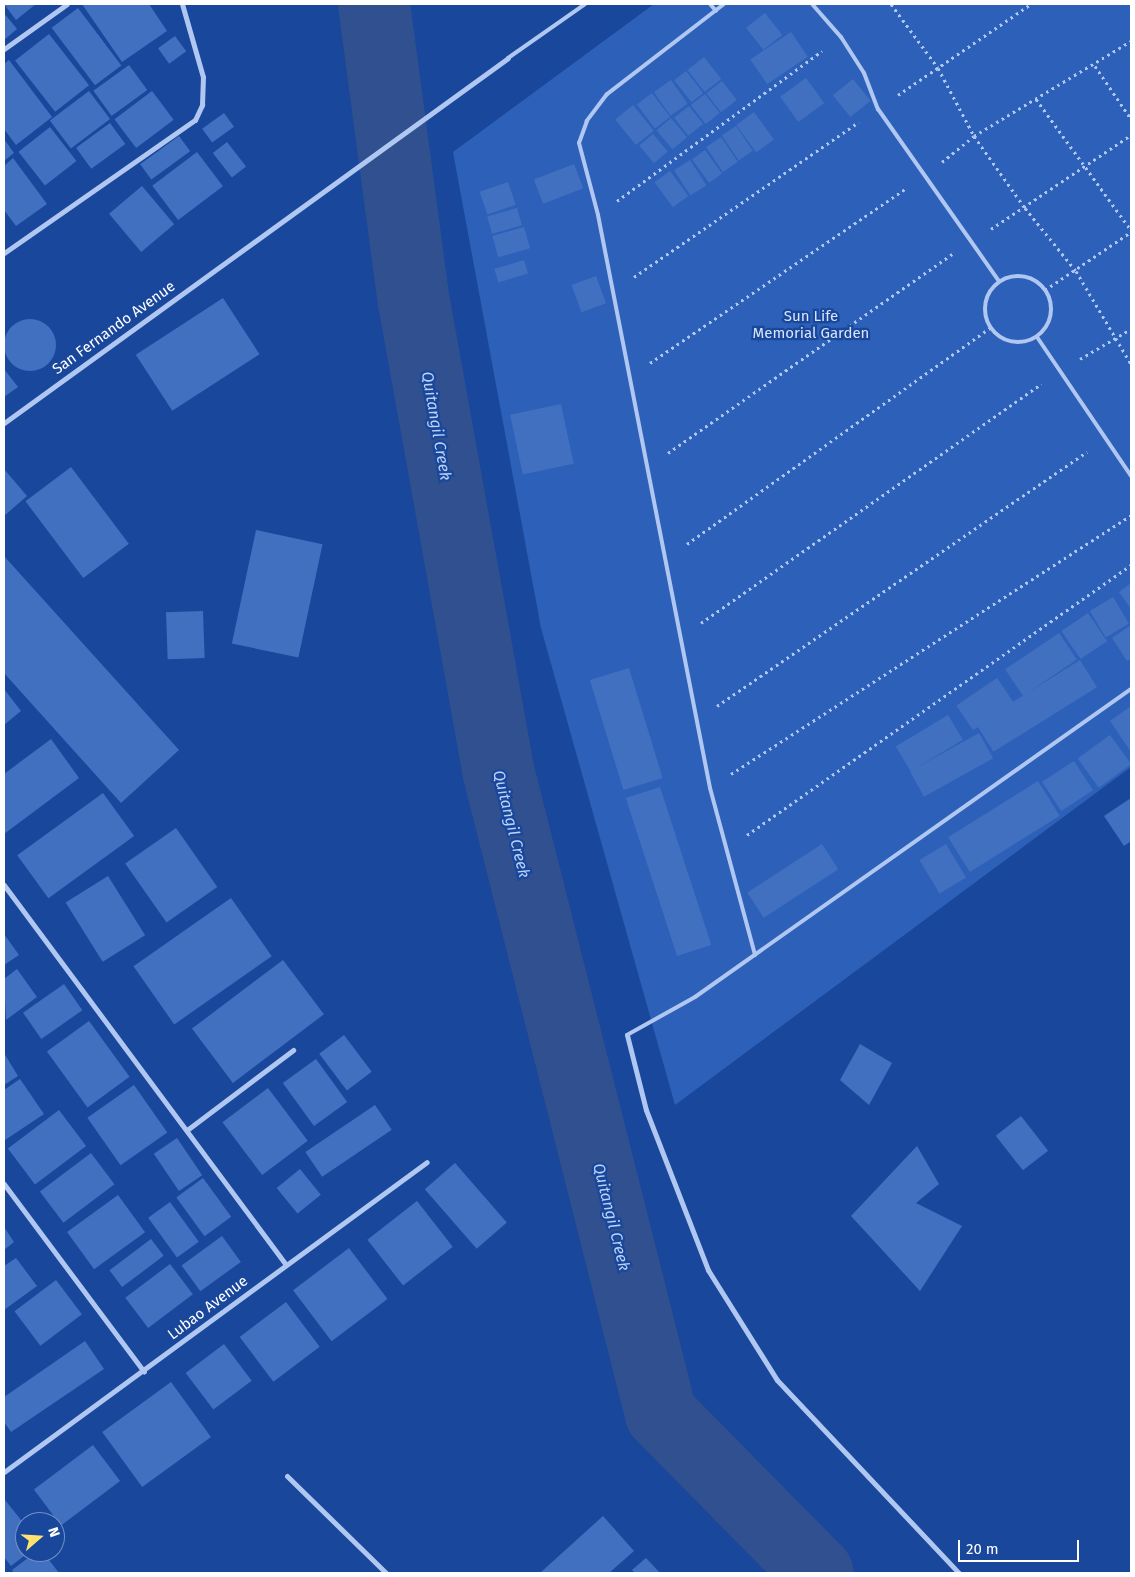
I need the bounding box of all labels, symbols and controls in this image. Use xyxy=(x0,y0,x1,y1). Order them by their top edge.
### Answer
street label: San Fernando Avenue xyxy=(49,277,179,379)
park label: Sun Life Memorial Garden xyxy=(753,307,869,342)
water label: Quitangil Creek xyxy=(417,370,455,482)
water label: Quitangil Creek xyxy=(488,768,534,880)
water label: Quitangil Creek xyxy=(588,1161,634,1273)
street label: Lubao Avenue xyxy=(164,1272,252,1344)
north arrow xyxy=(15,1512,65,1562)
text: N xyxy=(44,1525,63,1539)
scale bar xyxy=(960,1530,1081,1562)
text: 20 m xyxy=(966,1540,999,1558)

